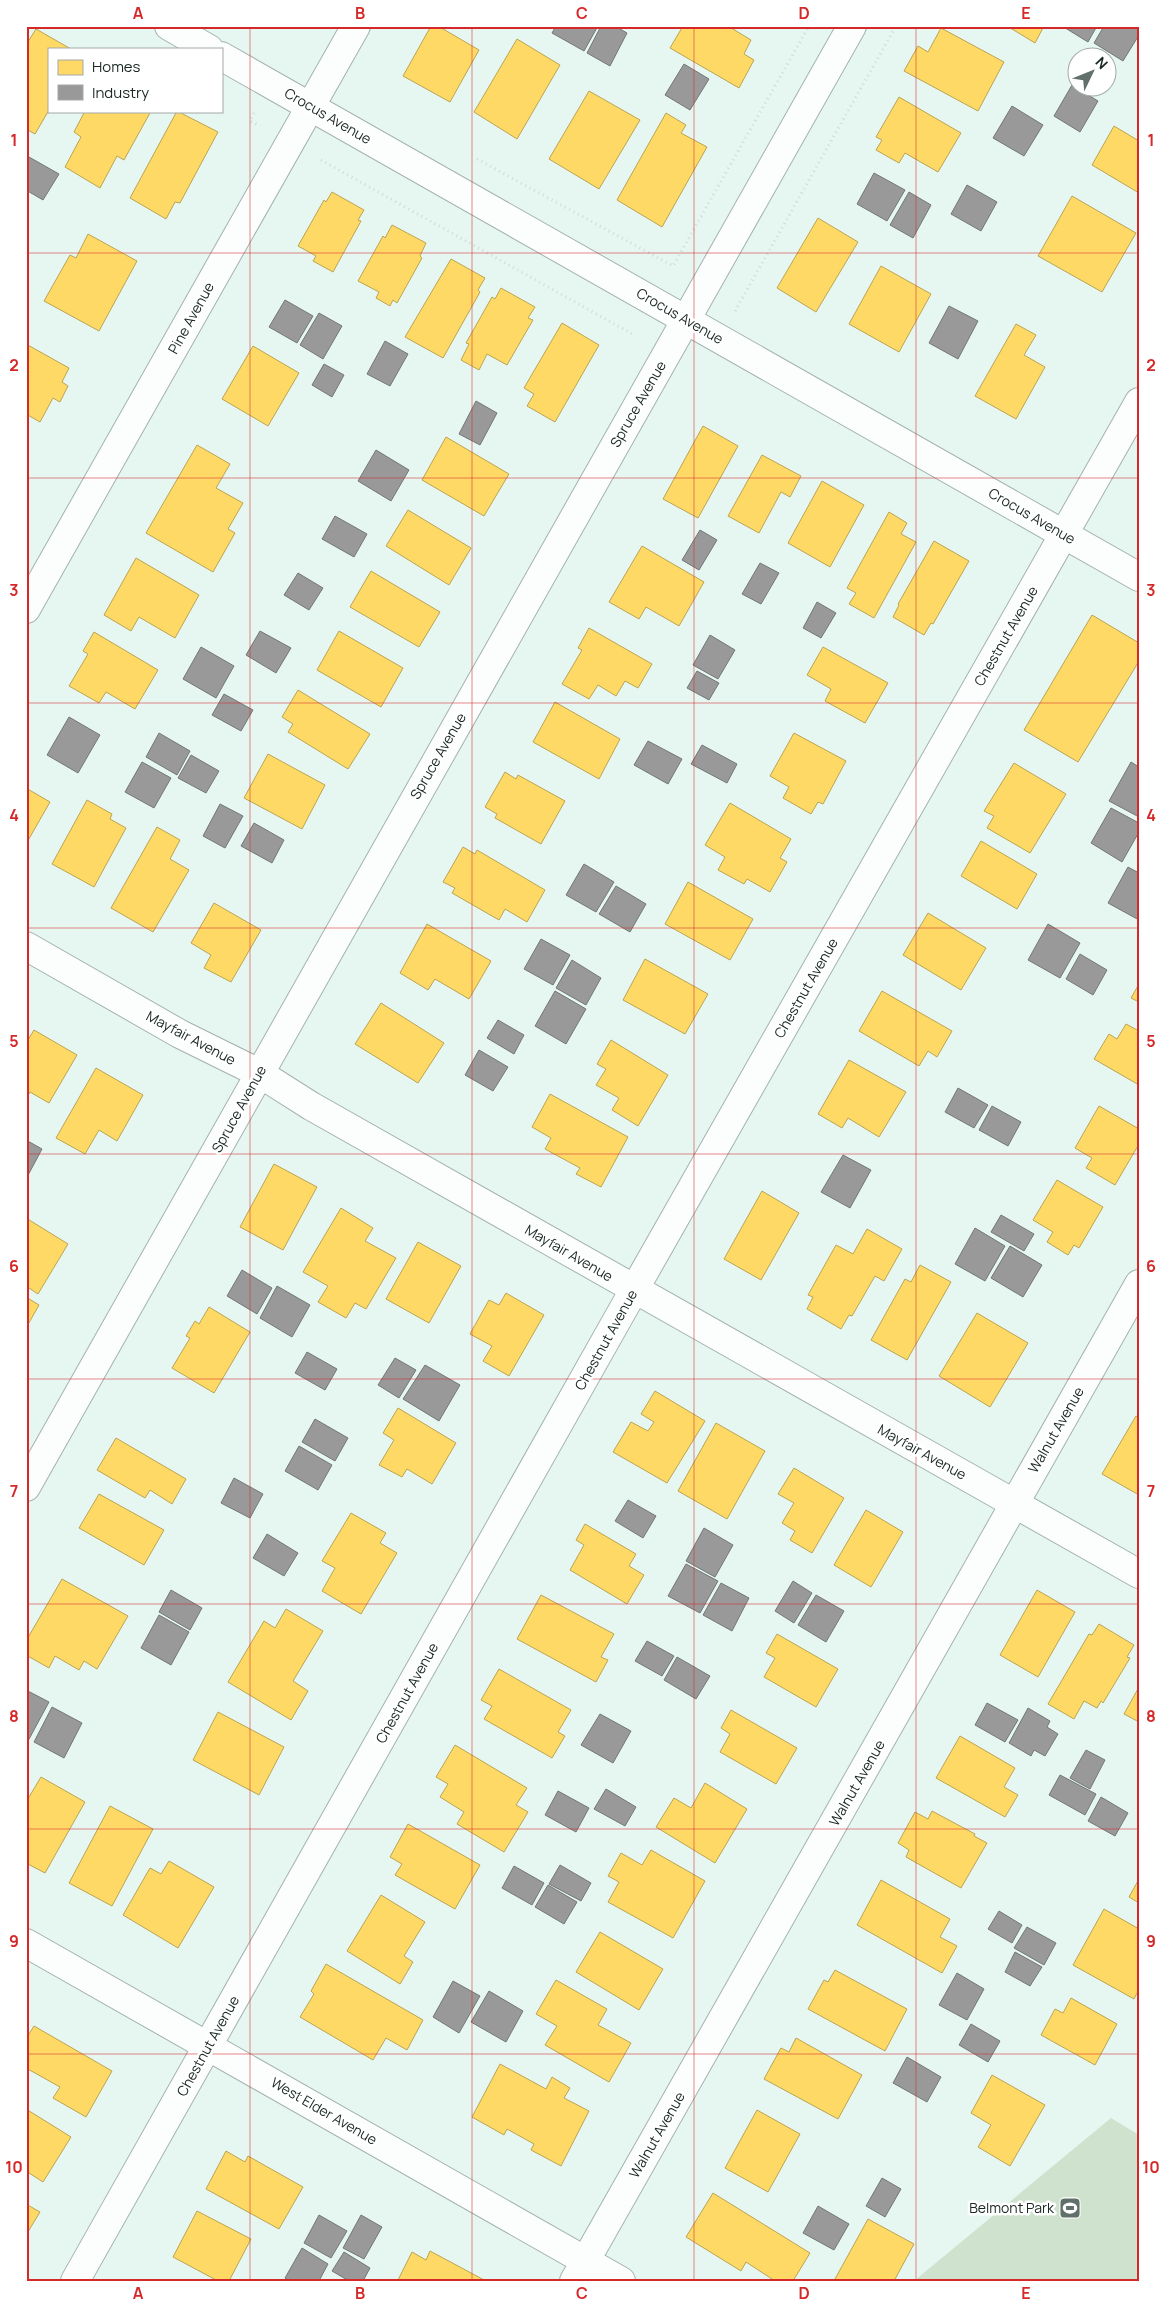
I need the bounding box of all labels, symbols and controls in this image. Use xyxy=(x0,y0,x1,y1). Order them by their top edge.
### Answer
text: A xyxy=(133,2,144,24)
text: B xyxy=(355,2,365,24)
text: C xyxy=(576,2,588,24)
text: D xyxy=(798,2,810,24)
text: E xyxy=(1021,2,1031,24)
legend xyxy=(48,48,222,112)
north arrow xyxy=(1068,48,1118,98)
text: N xyxy=(1091,53,1112,73)
text: Homes xyxy=(92,56,141,77)
text: Industry xyxy=(92,82,149,103)
street label: Crocus Avenue xyxy=(281,83,375,148)
text: 1 xyxy=(10,129,18,151)
text: 1 xyxy=(1147,129,1155,151)
street label: Pine Avenue xyxy=(163,279,218,357)
street label: Crocus Avenue xyxy=(633,283,727,348)
text: 2 xyxy=(9,354,19,376)
text: 2 xyxy=(1146,354,1156,376)
street label: Spruce Avenue xyxy=(605,357,670,450)
street label: Crocus Avenue xyxy=(985,483,1079,548)
text: 3 xyxy=(9,579,19,601)
text: 3 xyxy=(1146,579,1156,601)
street label: Chestnut Avenue xyxy=(969,582,1042,689)
street label: Spruce Avenue xyxy=(405,709,470,802)
text: 4 xyxy=(9,804,19,826)
text: 4 xyxy=(1146,804,1156,826)
street label: Chestnut Avenue xyxy=(769,934,842,1041)
street label: Mayfair Avenue xyxy=(143,1006,239,1069)
text: 5 xyxy=(9,1030,19,1052)
text: 5 xyxy=(1146,1030,1156,1052)
street label: Spruce Avenue xyxy=(207,1062,270,1156)
street label: Mayfair Avenue xyxy=(522,1220,617,1285)
text: 6 xyxy=(9,1255,19,1277)
text: 6 xyxy=(1146,1255,1156,1277)
street label: Chestnut Avenue xyxy=(570,1286,641,1394)
street label: Walnut Avenue xyxy=(1023,1383,1088,1476)
street label: Mayfair Avenue xyxy=(874,1419,970,1484)
text: 7 xyxy=(10,1480,18,1502)
text: 7 xyxy=(1147,1480,1155,1502)
street label: Chestnut Avenue xyxy=(371,1639,442,1747)
text: 8 xyxy=(9,1705,19,1727)
text: 8 xyxy=(1146,1705,1156,1727)
street label: Walnut Avenue xyxy=(824,1736,889,1829)
text: 9 xyxy=(9,1930,19,1952)
text: 9 xyxy=(1146,1930,1156,1952)
street label: Chestnut Avenue xyxy=(172,1992,243,2100)
street label: West Elder Avenue xyxy=(268,2072,381,2149)
street label: Walnut Avenue xyxy=(624,2088,689,2181)
text: 10 xyxy=(5,2156,23,2178)
text: 10 xyxy=(1142,2156,1160,2178)
sports icon: Belmont Park xyxy=(1058,2196,1082,2220)
place label: Belmont Park xyxy=(969,2198,1055,2217)
text: A xyxy=(133,2282,144,2304)
text: B xyxy=(355,2282,365,2304)
text: C xyxy=(576,2282,588,2304)
text: D xyxy=(798,2282,810,2304)
text: E xyxy=(1021,2282,1031,2304)

